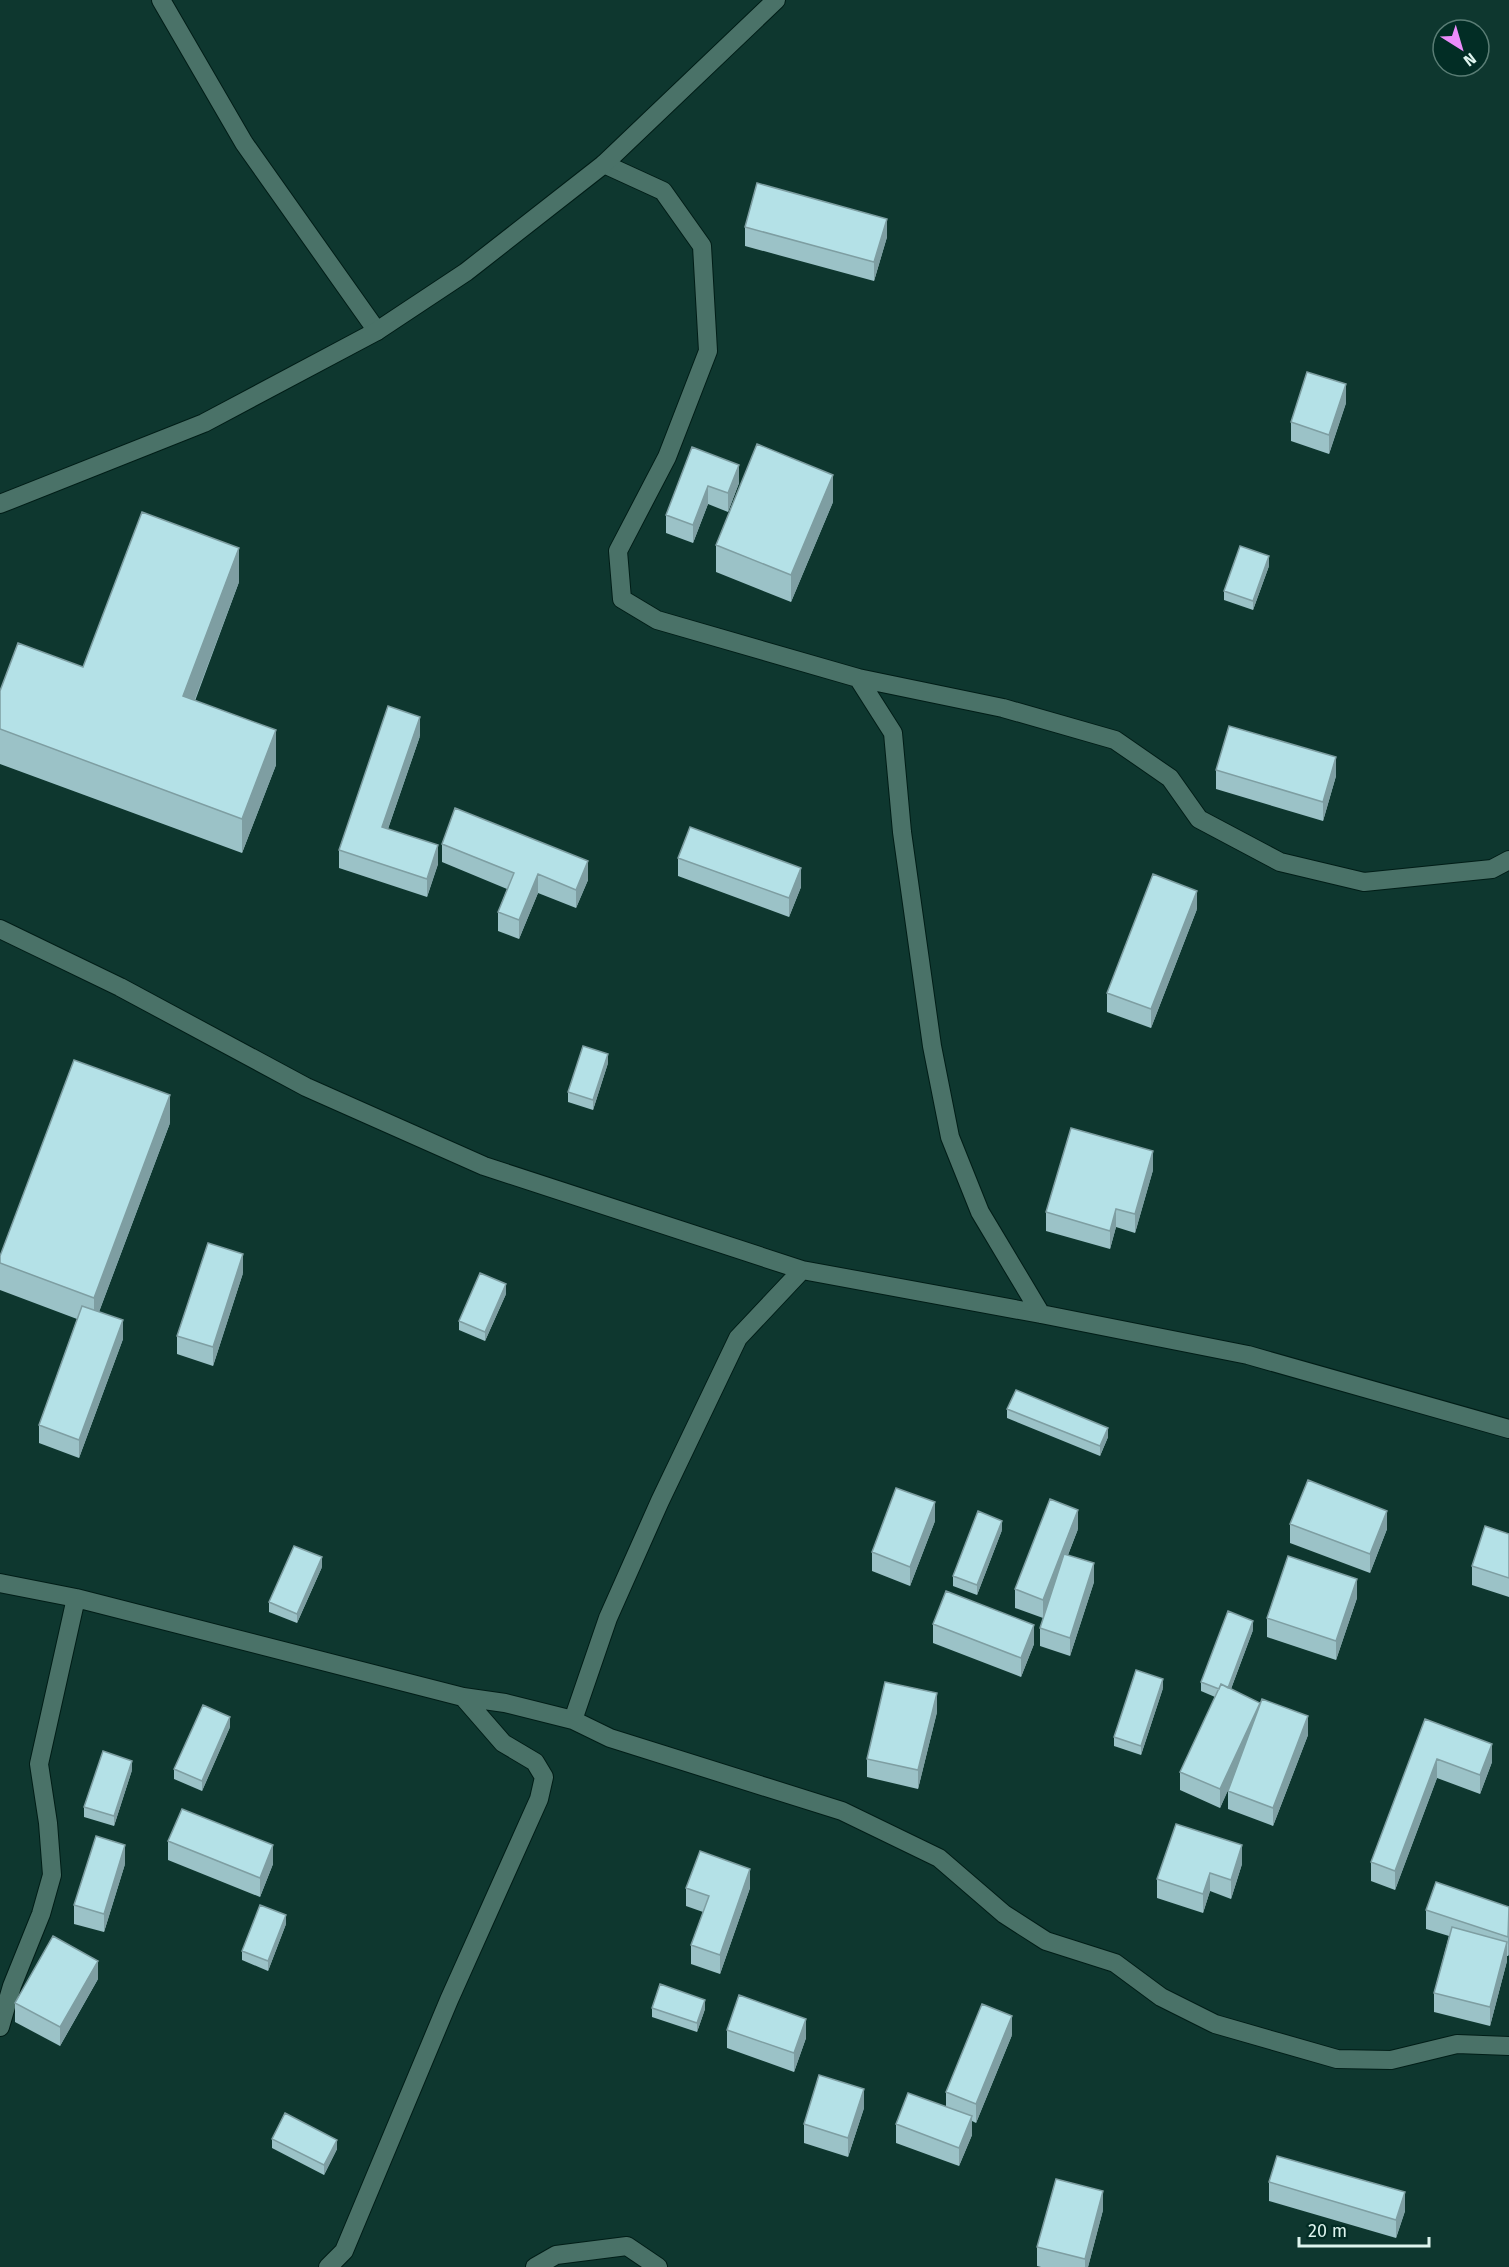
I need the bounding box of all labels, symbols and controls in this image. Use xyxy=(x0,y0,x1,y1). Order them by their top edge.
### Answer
north arrow xyxy=(1431,18,1491,78)
text: N xyxy=(1460,49,1480,70)
scale bar xyxy=(1299,2210,1430,2248)
text: 20 m xyxy=(1308,2220,1347,2242)

